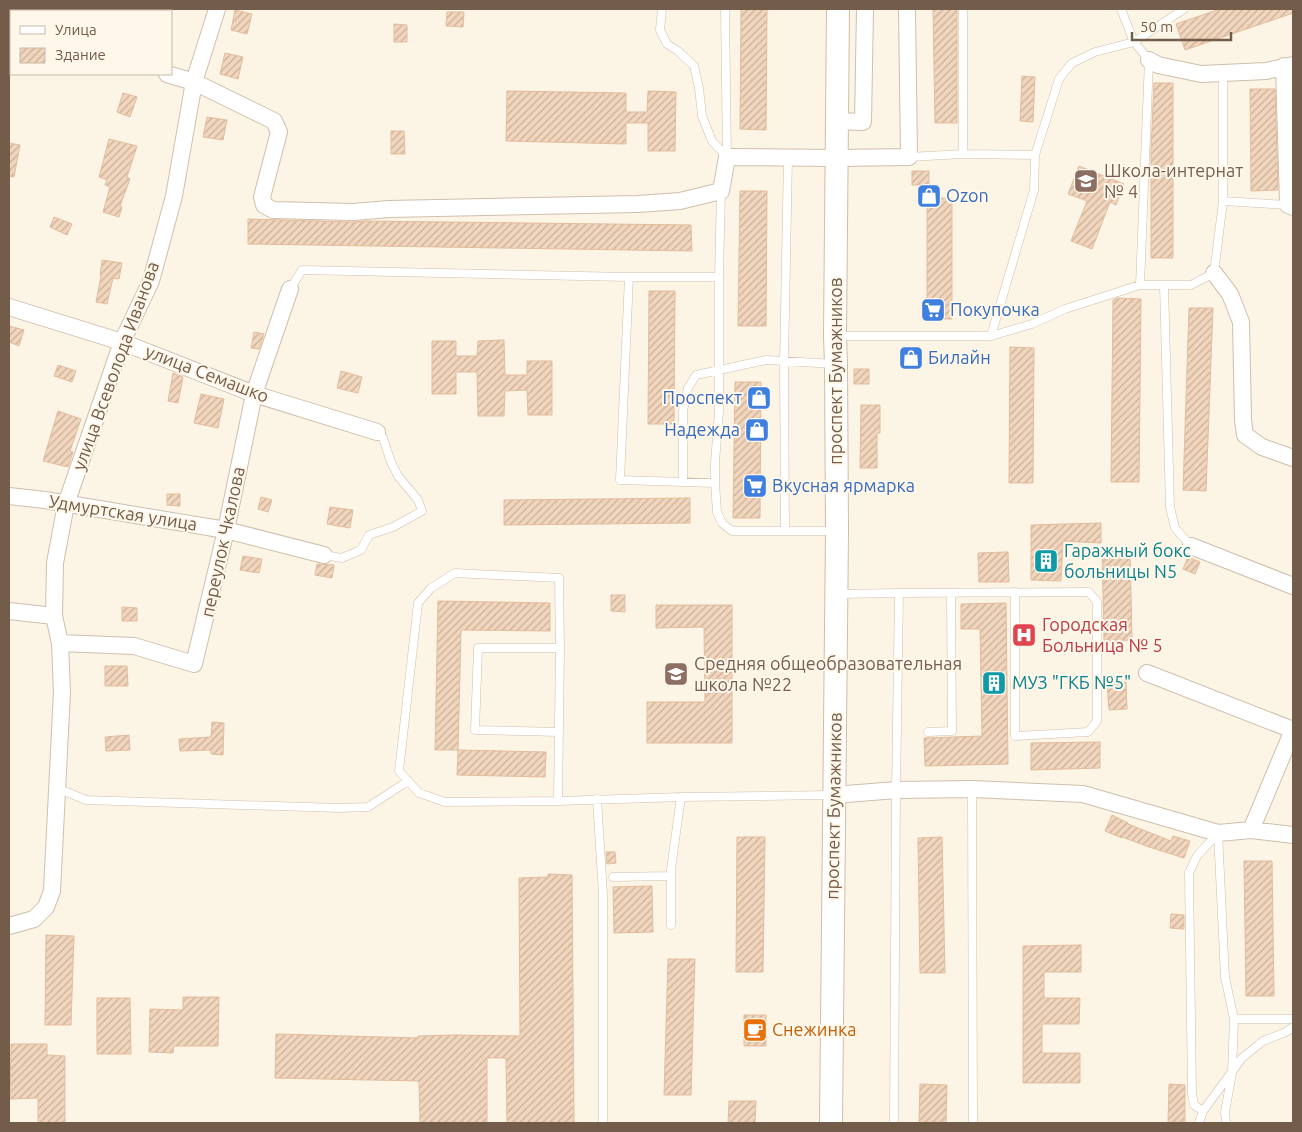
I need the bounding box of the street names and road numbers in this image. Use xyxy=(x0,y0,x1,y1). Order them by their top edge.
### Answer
street label: улица Всеволода Иванова xyxy=(68,258,162,473)
street label: проспект Бумажников xyxy=(825,277,845,465)
street label: улица Семашко xyxy=(143,340,272,406)
street label: переулок Чкалова xyxy=(196,465,248,619)
street label: Удмуртская улица xyxy=(48,490,199,534)
street label: проспект Бумажников xyxy=(821,712,845,900)

